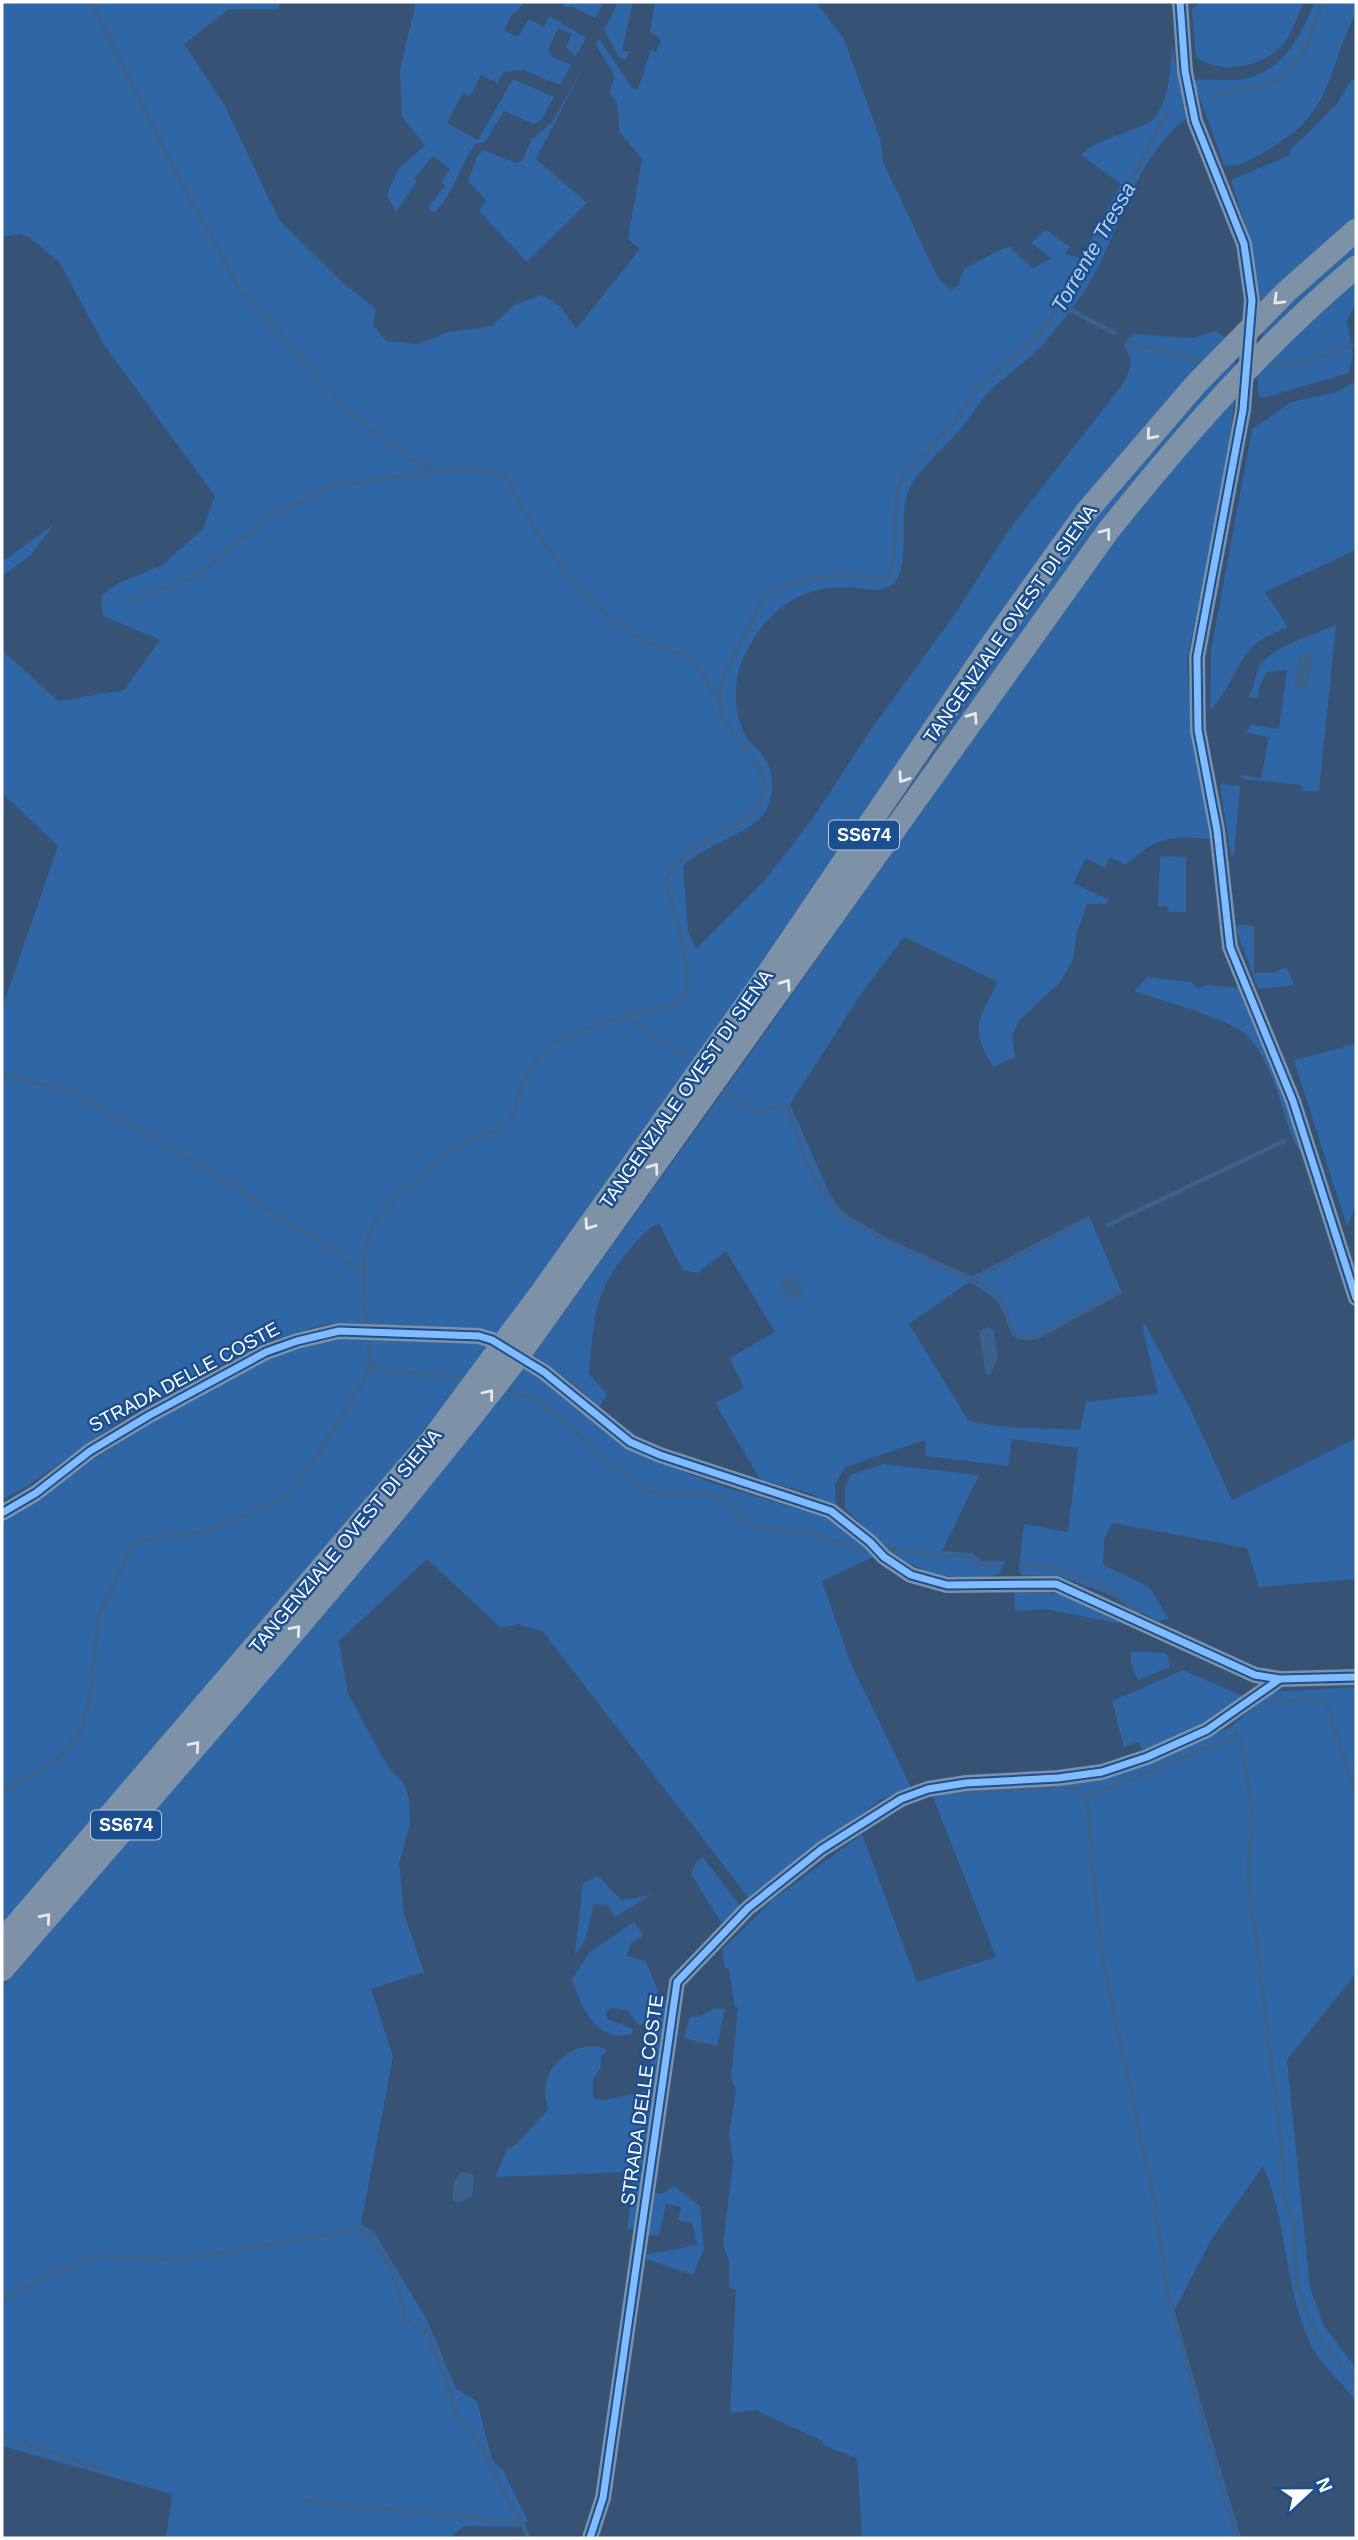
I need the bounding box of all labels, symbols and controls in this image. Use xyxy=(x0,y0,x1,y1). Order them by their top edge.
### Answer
water label: Torrente Tressa xyxy=(1047,178,1139,316)
one-way arrow xyxy=(1274,291,1287,304)
one-way arrow xyxy=(1147,427,1159,440)
street label: TANGENZIALE OVEST DI SIENA xyxy=(919,500,1101,747)
one-way arrow xyxy=(1098,528,1111,541)
one-way arrow xyxy=(965,712,977,725)
one-way arrow xyxy=(899,770,911,783)
road number: SS674 xyxy=(829,820,899,850)
street label: TANGENZIALE OVEST DI SIENA xyxy=(595,965,777,1212)
one-way arrow xyxy=(778,979,790,992)
one-way arrow xyxy=(645,1163,658,1176)
one-way arrow xyxy=(585,1217,598,1230)
street label: STRADA DELLE COSTE xyxy=(85,1318,283,1436)
one-way arrow xyxy=(481,1390,494,1402)
street label: TANGENZIALE OVEST DI SIENA xyxy=(245,1424,445,1657)
one-way arrow xyxy=(288,1625,300,1638)
one-way arrow xyxy=(187,1741,199,1754)
road number: SS674 xyxy=(91,1811,161,1840)
one-way arrow xyxy=(38,1913,50,1926)
street label: STRADA DELLE COSTE xyxy=(617,1993,667,2207)
north arrow xyxy=(1274,2456,1344,2526)
text: N xyxy=(1312,2475,1337,2495)

